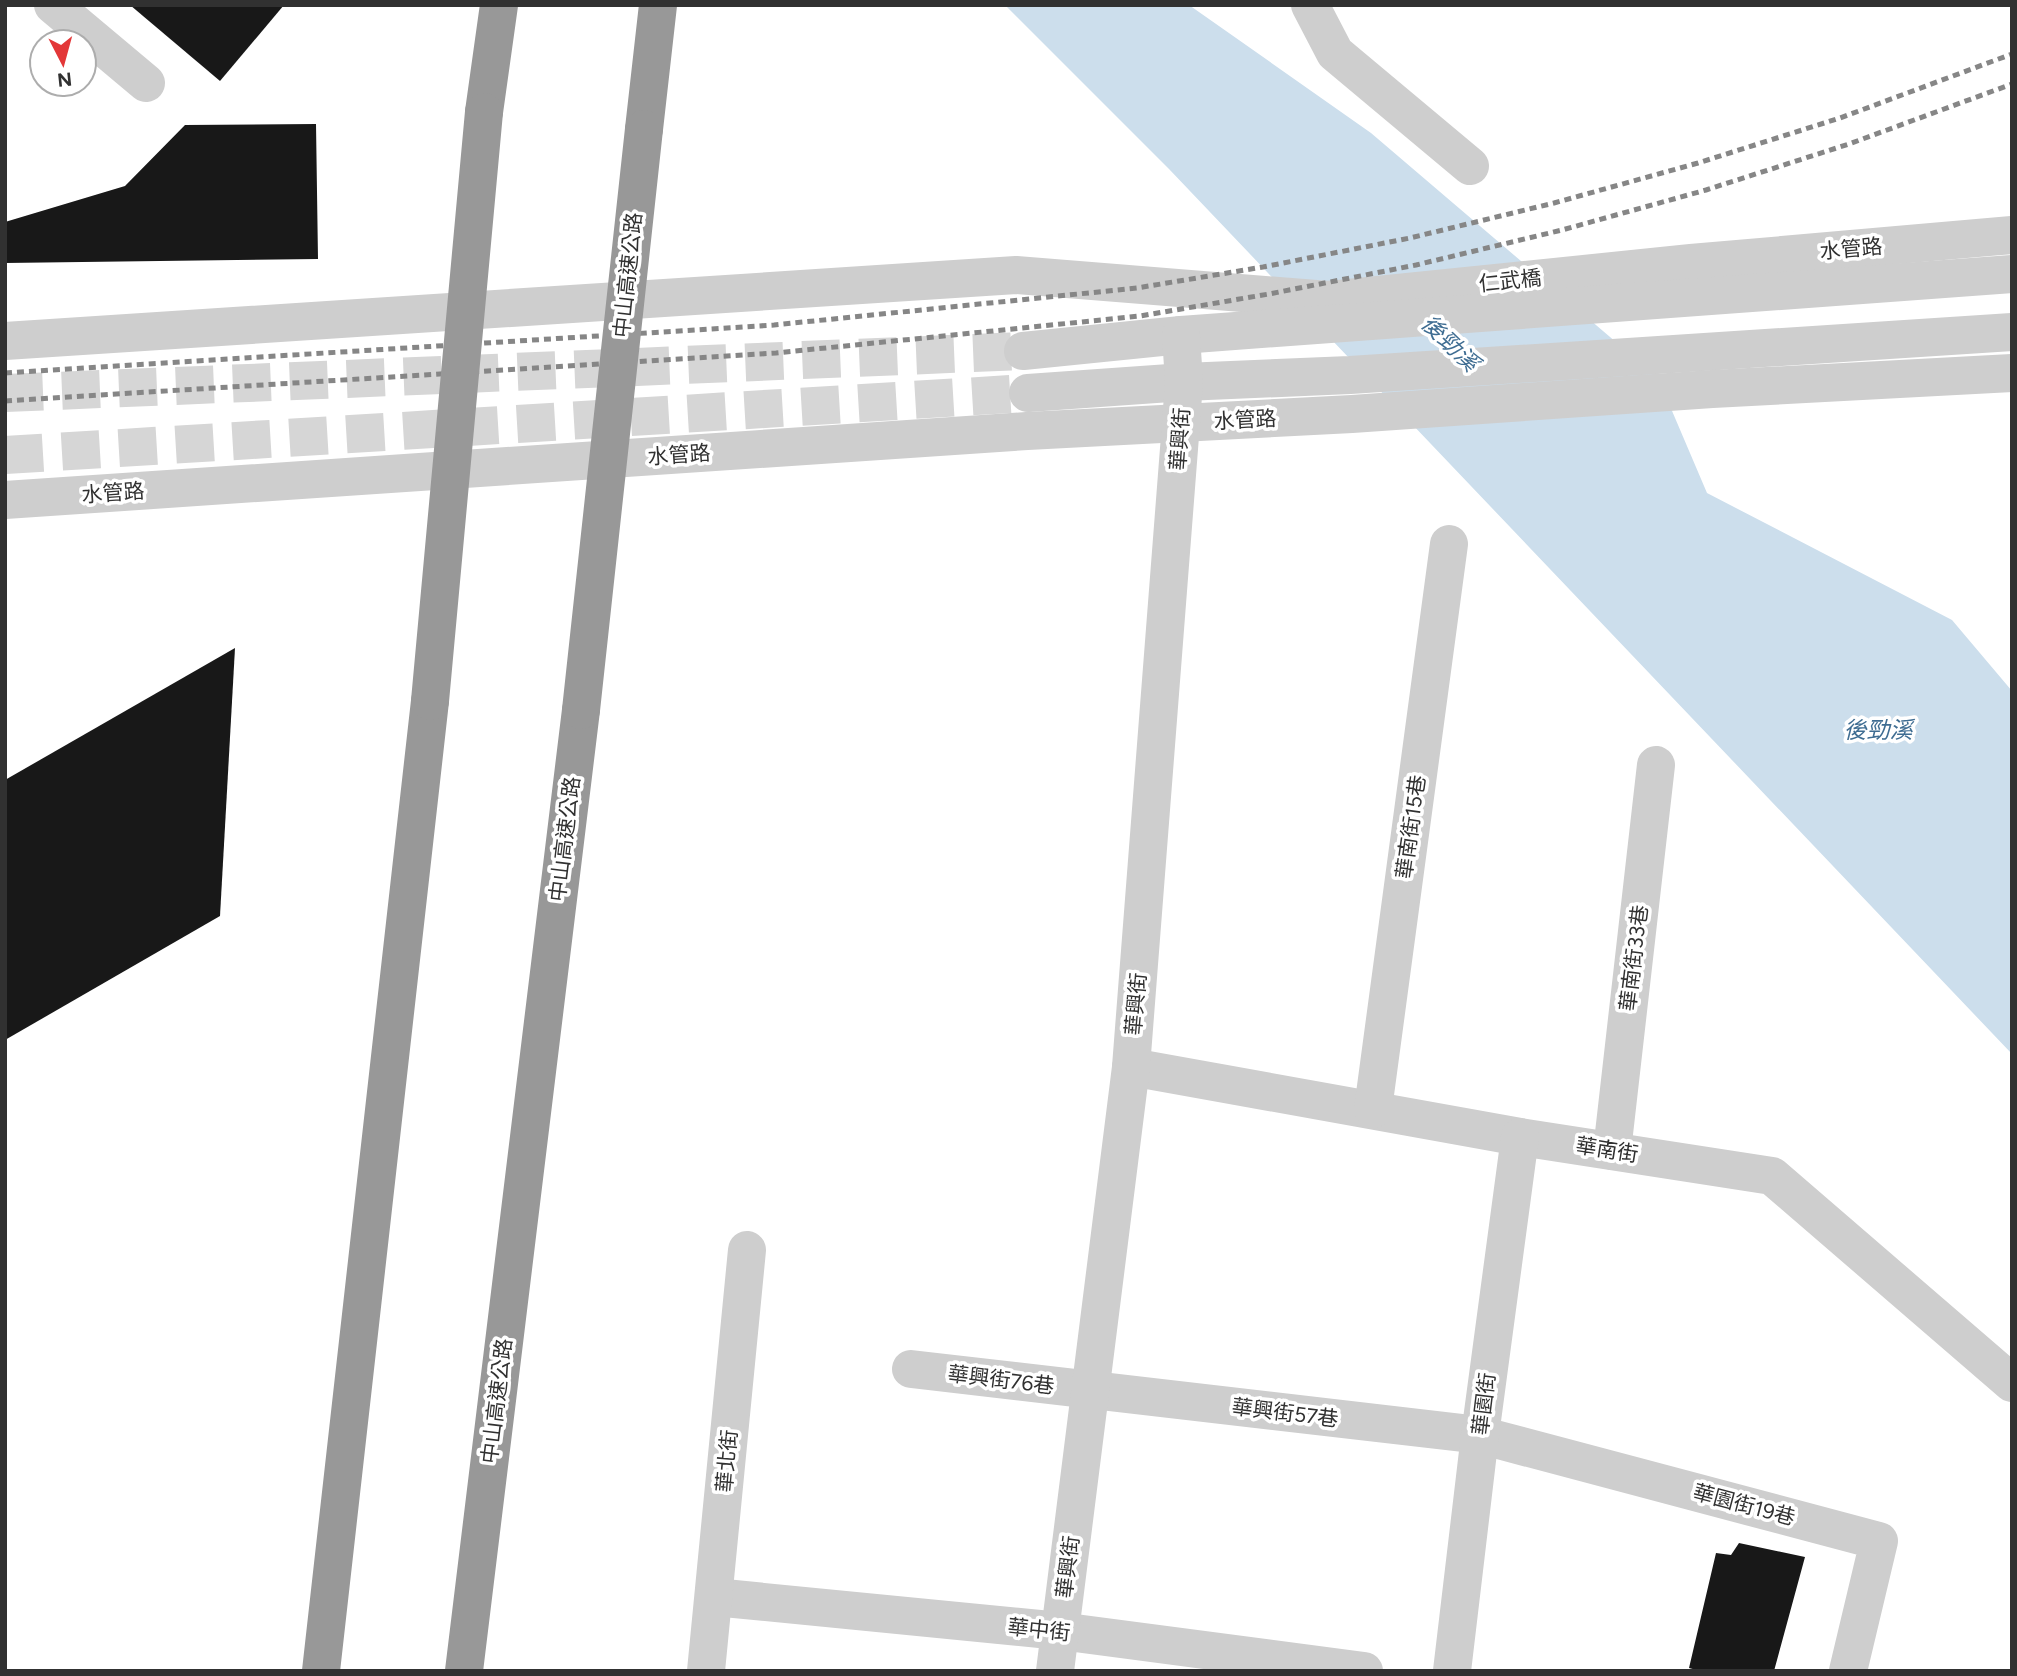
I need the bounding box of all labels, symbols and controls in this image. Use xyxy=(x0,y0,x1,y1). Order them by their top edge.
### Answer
north arrow xyxy=(28,28,98,98)
text: N xyxy=(56,67,73,92)
street label: 中山高速公路 xyxy=(608,211,647,339)
street label: 水管路 xyxy=(1818,233,1883,264)
street label: 仁武橋 xyxy=(1477,265,1543,296)
water label: 後勁溪 xyxy=(1415,309,1487,379)
street label: 水管路 xyxy=(1213,405,1277,434)
street label: 華興街 xyxy=(1165,407,1194,471)
street label: 水管路 xyxy=(647,440,711,469)
street label: 水管路 xyxy=(81,478,145,507)
water label: 後勁溪 xyxy=(1844,716,1916,744)
street label: 華南街15巷 xyxy=(1391,773,1430,881)
street label: 中山高速公路 xyxy=(544,775,585,903)
street label: 華南街33巷 xyxy=(1615,903,1652,1012)
street label: 華興街 xyxy=(1120,971,1151,1036)
street label: 華南街 xyxy=(1574,1132,1640,1167)
street label: 中山高速公路 xyxy=(476,1337,517,1465)
street label: 華興街76巷 xyxy=(946,1361,1056,1398)
street label: 華園街 xyxy=(1467,1371,1500,1437)
street label: 華興街57巷 xyxy=(1230,1394,1340,1431)
street label: 華北街 xyxy=(711,1428,742,1493)
street label: 華園街19巷 xyxy=(1690,1479,1798,1530)
street label: 華興街 xyxy=(1051,1534,1084,1600)
street label: 華中街 xyxy=(1006,1614,1072,1645)

